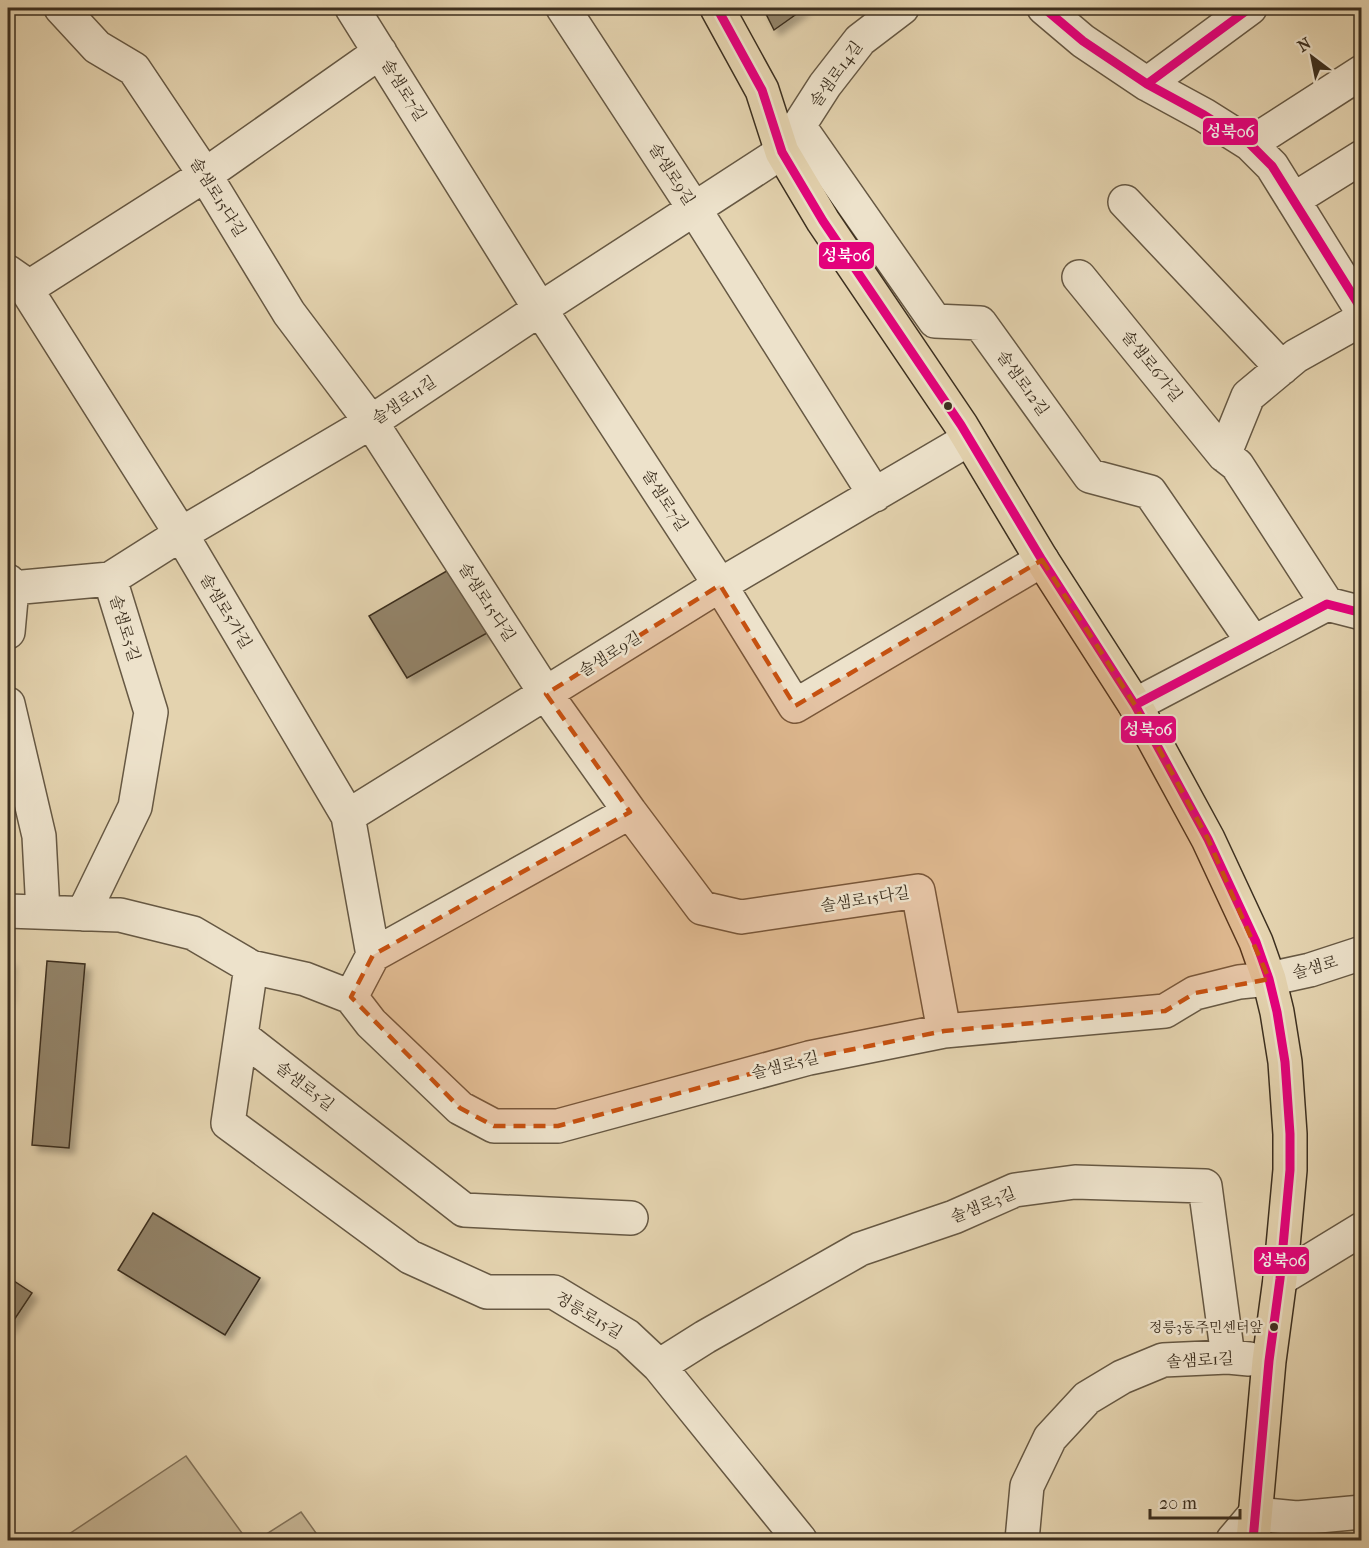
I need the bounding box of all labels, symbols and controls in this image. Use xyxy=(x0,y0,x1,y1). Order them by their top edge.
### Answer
north arrow xyxy=(1282,27,1342,87)
text: N xyxy=(1294,33,1315,56)
street label: 솔샘로14길 xyxy=(806,37,866,111)
street label: 솔샘로7길 xyxy=(378,55,430,125)
line badge: 성북06 xyxy=(1202,117,1259,146)
text: 성북06 xyxy=(1206,122,1255,141)
street label: 솔샘로9길 xyxy=(645,139,699,209)
street label: 솔샘로15다길 xyxy=(186,154,250,240)
line badge: 성북06 xyxy=(818,241,875,270)
text: 성북06 xyxy=(822,246,871,265)
street label: 솔샘로6가길 xyxy=(1118,327,1186,405)
street label: 솔샘로12길 xyxy=(993,347,1053,419)
street label: 솔샘로11길 xyxy=(368,372,440,428)
unlabelled marker xyxy=(942,400,954,412)
street label: 솔샘로7길 xyxy=(638,466,692,534)
street label: 솔샘로15다길 xyxy=(455,559,519,645)
street label: 솔샘로5가길 xyxy=(196,570,256,652)
street label: 솔샘로5길 xyxy=(106,592,144,664)
street label: 솔샘로9길 xyxy=(575,627,645,681)
line badge: 성북06 xyxy=(1120,715,1177,744)
text: 성북06 xyxy=(1124,720,1173,739)
street label: 솔샘로15다길 xyxy=(819,883,911,915)
street label: 솔샘로 xyxy=(1290,951,1340,983)
street label: 솔샘로5길 xyxy=(749,1047,821,1083)
street label: 솔샘로5길 xyxy=(272,1057,338,1115)
street label: 솔샘로3길 xyxy=(948,1183,1018,1227)
line badge: 성북06 xyxy=(1253,1246,1310,1275)
text: 성북06 xyxy=(1258,1251,1307,1270)
street label: 정릉로15길 xyxy=(552,1288,626,1342)
place label: 정릉3동주민센터앞 xyxy=(1149,1319,1263,1336)
marker: 정릉3동주민센터앞 xyxy=(1268,1321,1280,1333)
street label: 솔샘로1길 xyxy=(1166,1349,1234,1371)
scale bar xyxy=(1150,1482,1240,1520)
text: 20 m xyxy=(1159,1493,1197,1514)

